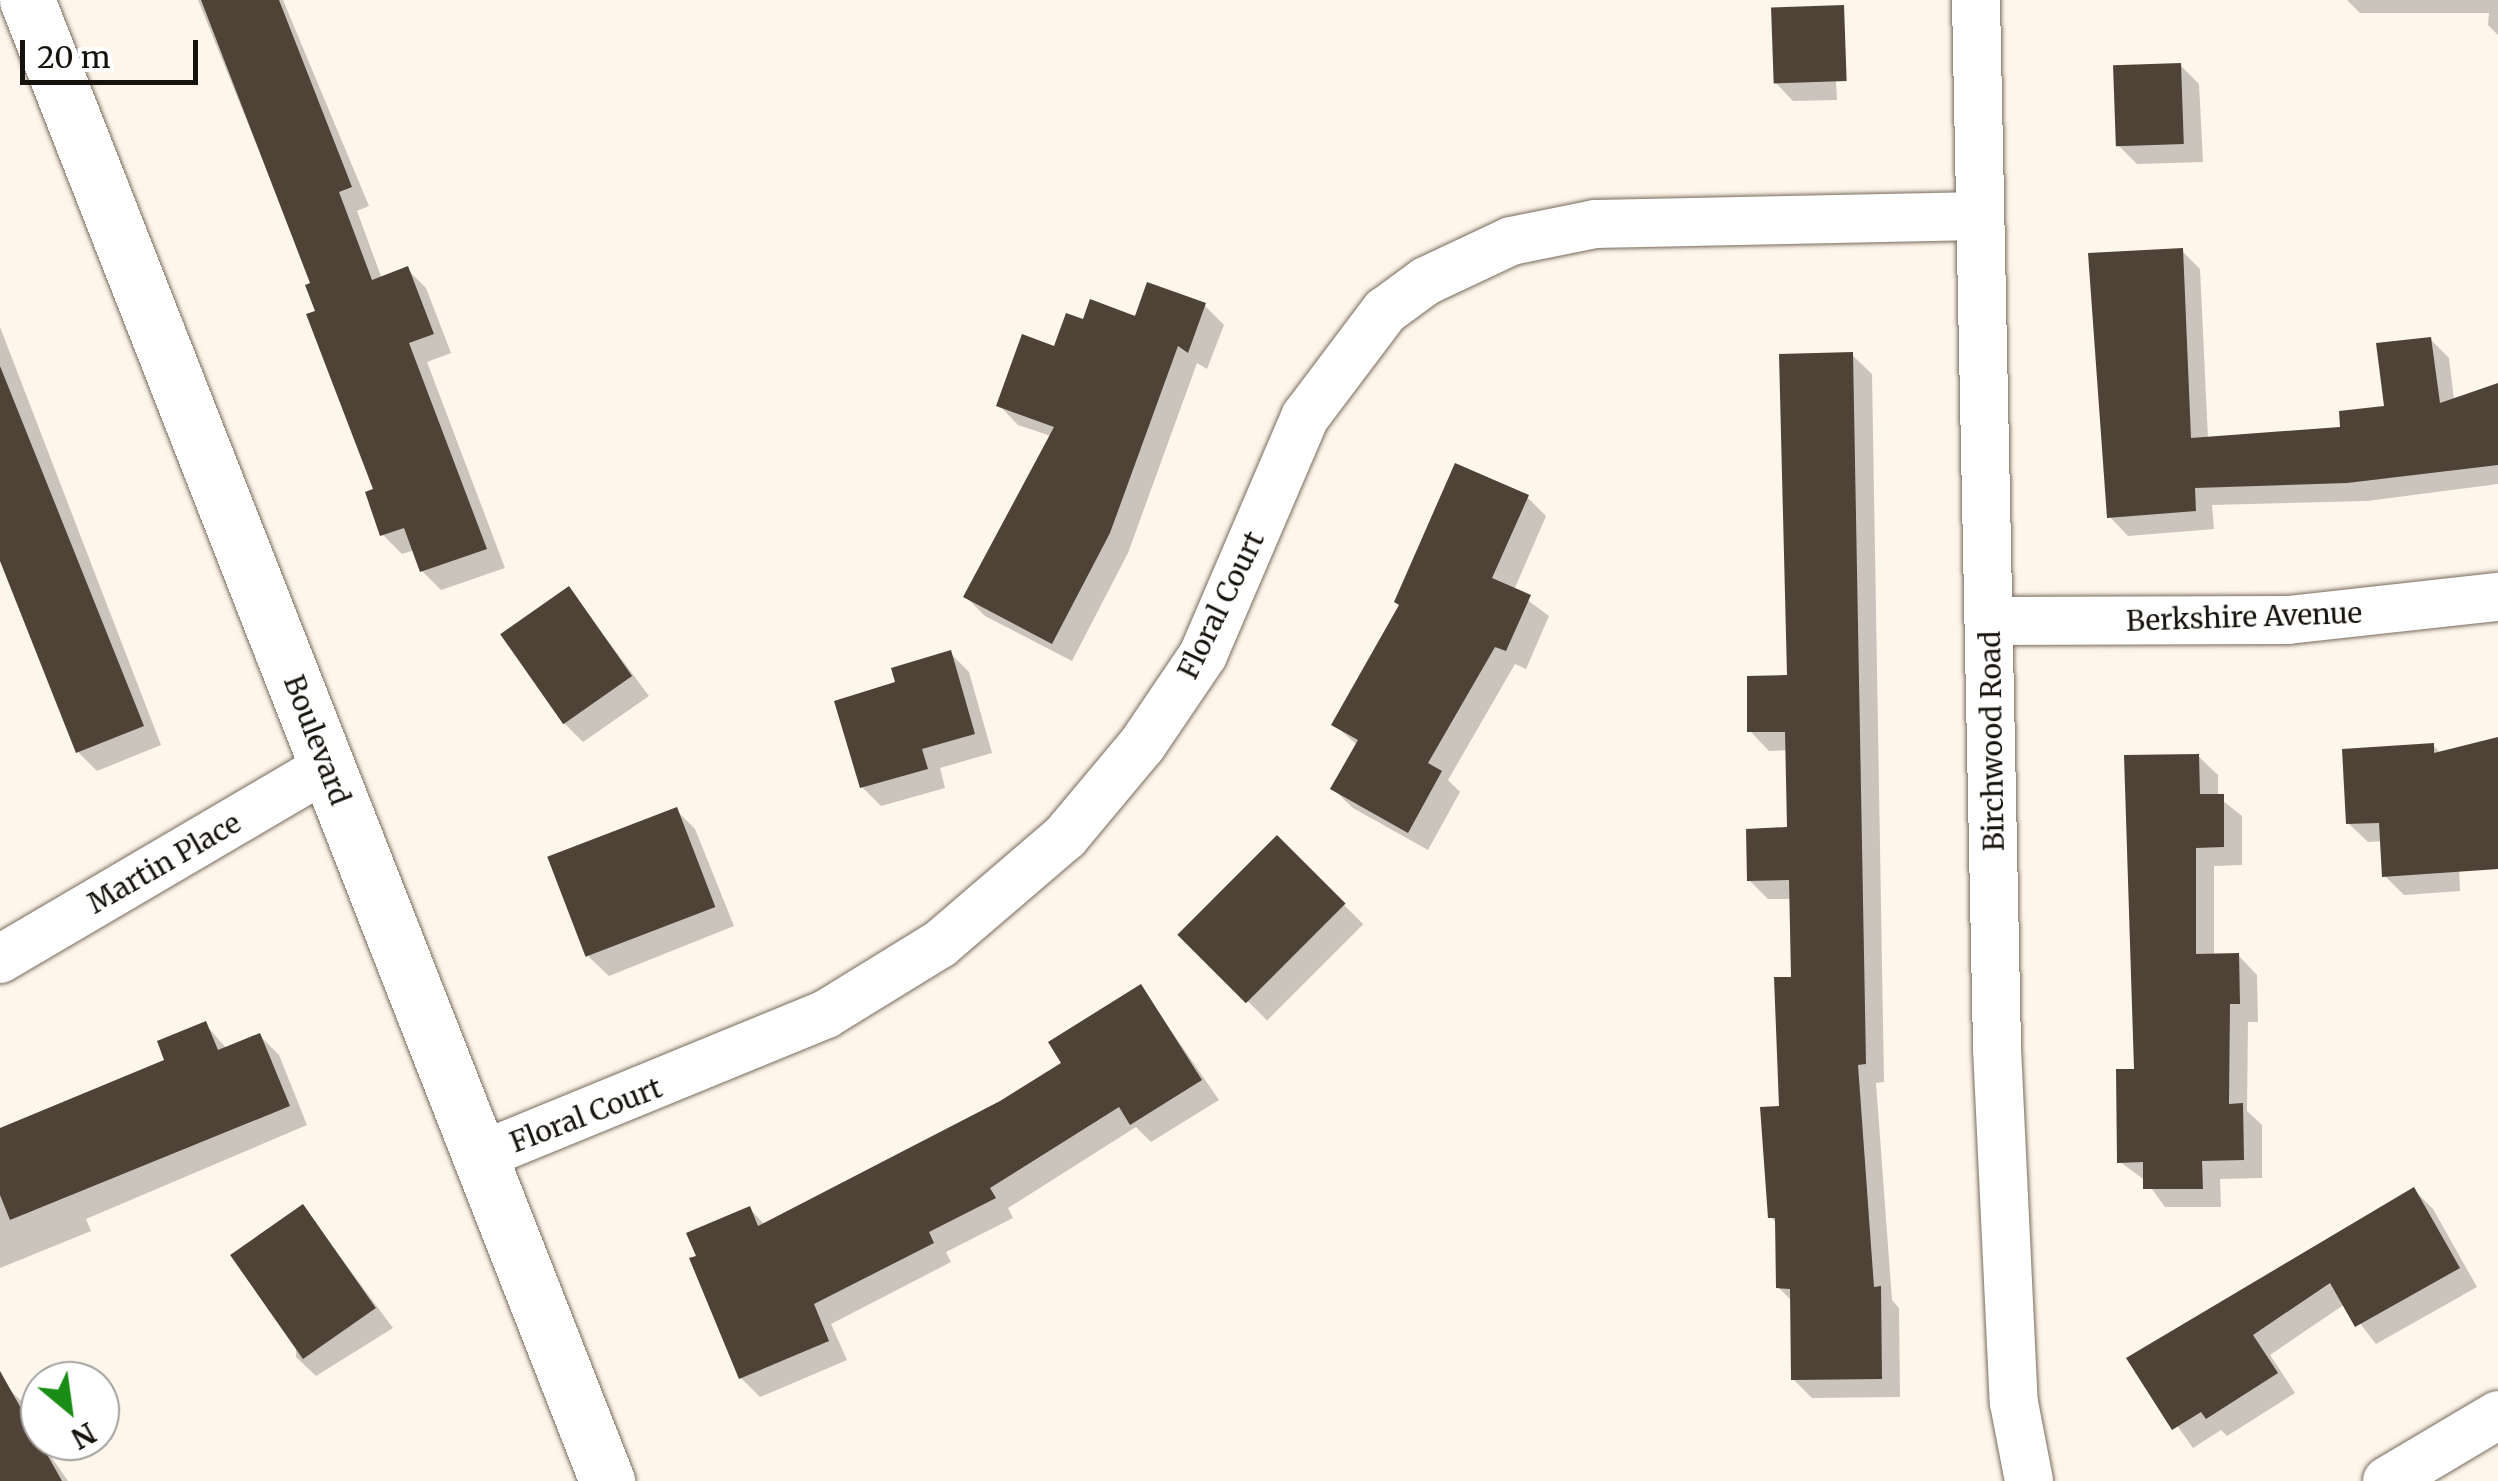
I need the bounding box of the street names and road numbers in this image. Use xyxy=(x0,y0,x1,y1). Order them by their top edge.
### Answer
street label: Floral Court xyxy=(1171,526,1271,684)
street label: Berkshire Avenue xyxy=(2125,596,2363,638)
street label: Birchwood Road xyxy=(1973,631,2011,851)
street label: Boulevard xyxy=(277,670,357,810)
street label: Martin Place xyxy=(82,806,246,920)
street label: Floral Court xyxy=(505,1071,667,1159)

